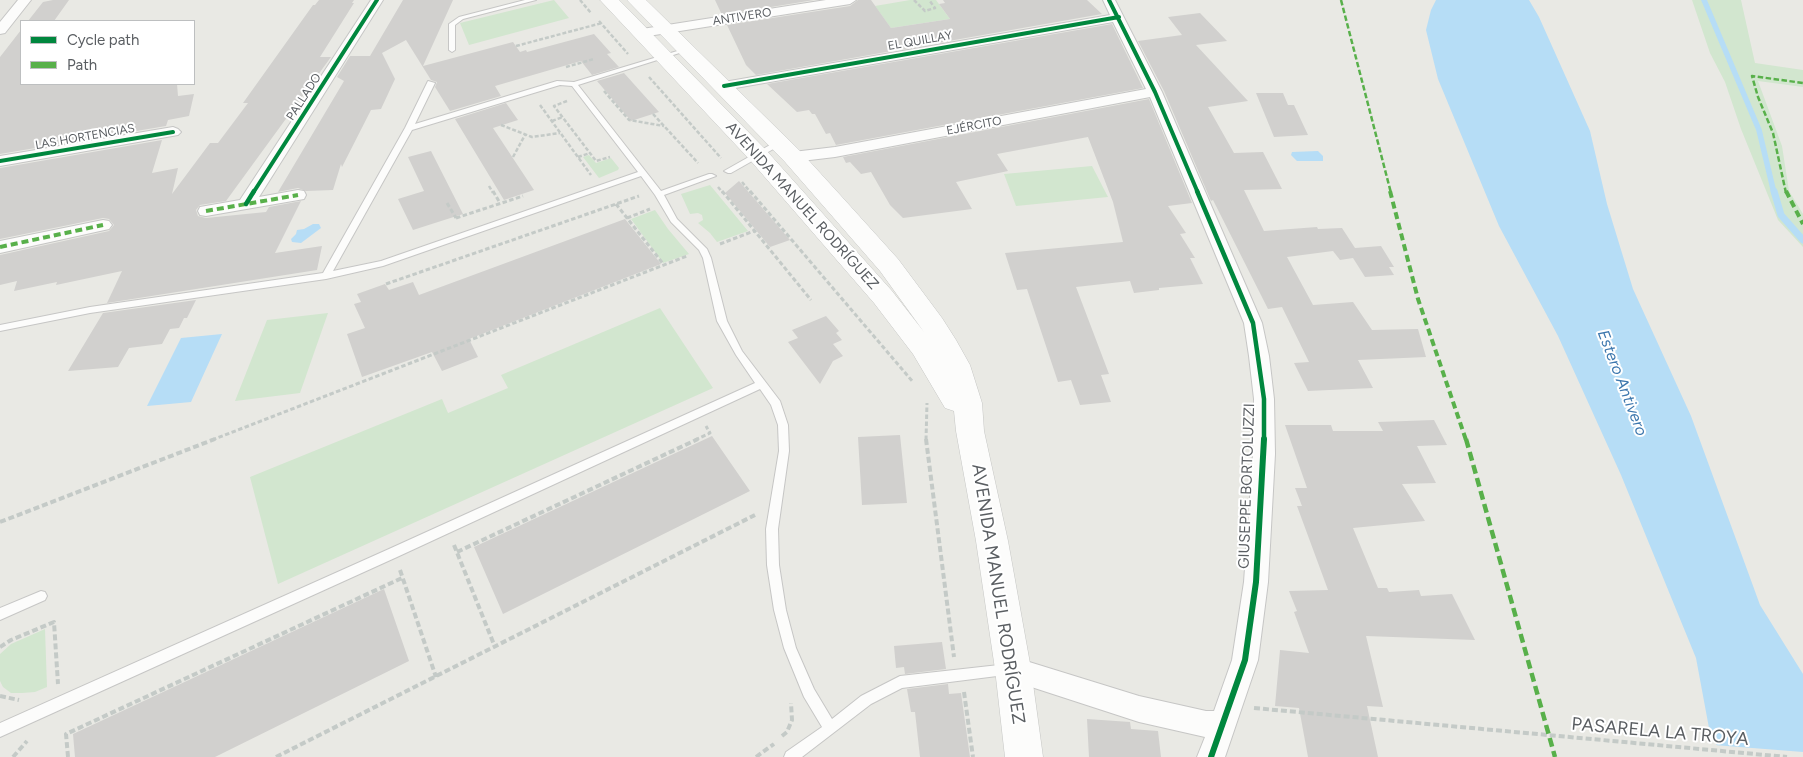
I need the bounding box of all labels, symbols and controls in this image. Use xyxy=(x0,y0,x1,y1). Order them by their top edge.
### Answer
street label: ANTIVERO xyxy=(711,5,773,29)
legend xyxy=(20,20,195,85)
street label: EL QUILLAY xyxy=(887,28,953,54)
text: Cycle path xyxy=(67,31,139,49)
text: Path xyxy=(67,56,97,74)
street label: PALLADO xyxy=(283,71,325,123)
street label: EJÉRCITO xyxy=(945,114,1003,138)
street label: AVENIDA MANUEL RODRÍGUEZ xyxy=(722,118,882,294)
street label: LAS HORTENCIAS xyxy=(34,121,136,153)
water label: Estero Antivero xyxy=(1593,327,1651,439)
street label: GIUSEPPE BORTOLUZZI xyxy=(1235,403,1259,569)
street label: AVENIDA MANUEL RODRÍGUEZ xyxy=(967,462,1029,726)
street label: PASARELA LA TROYA xyxy=(1571,713,1749,751)

